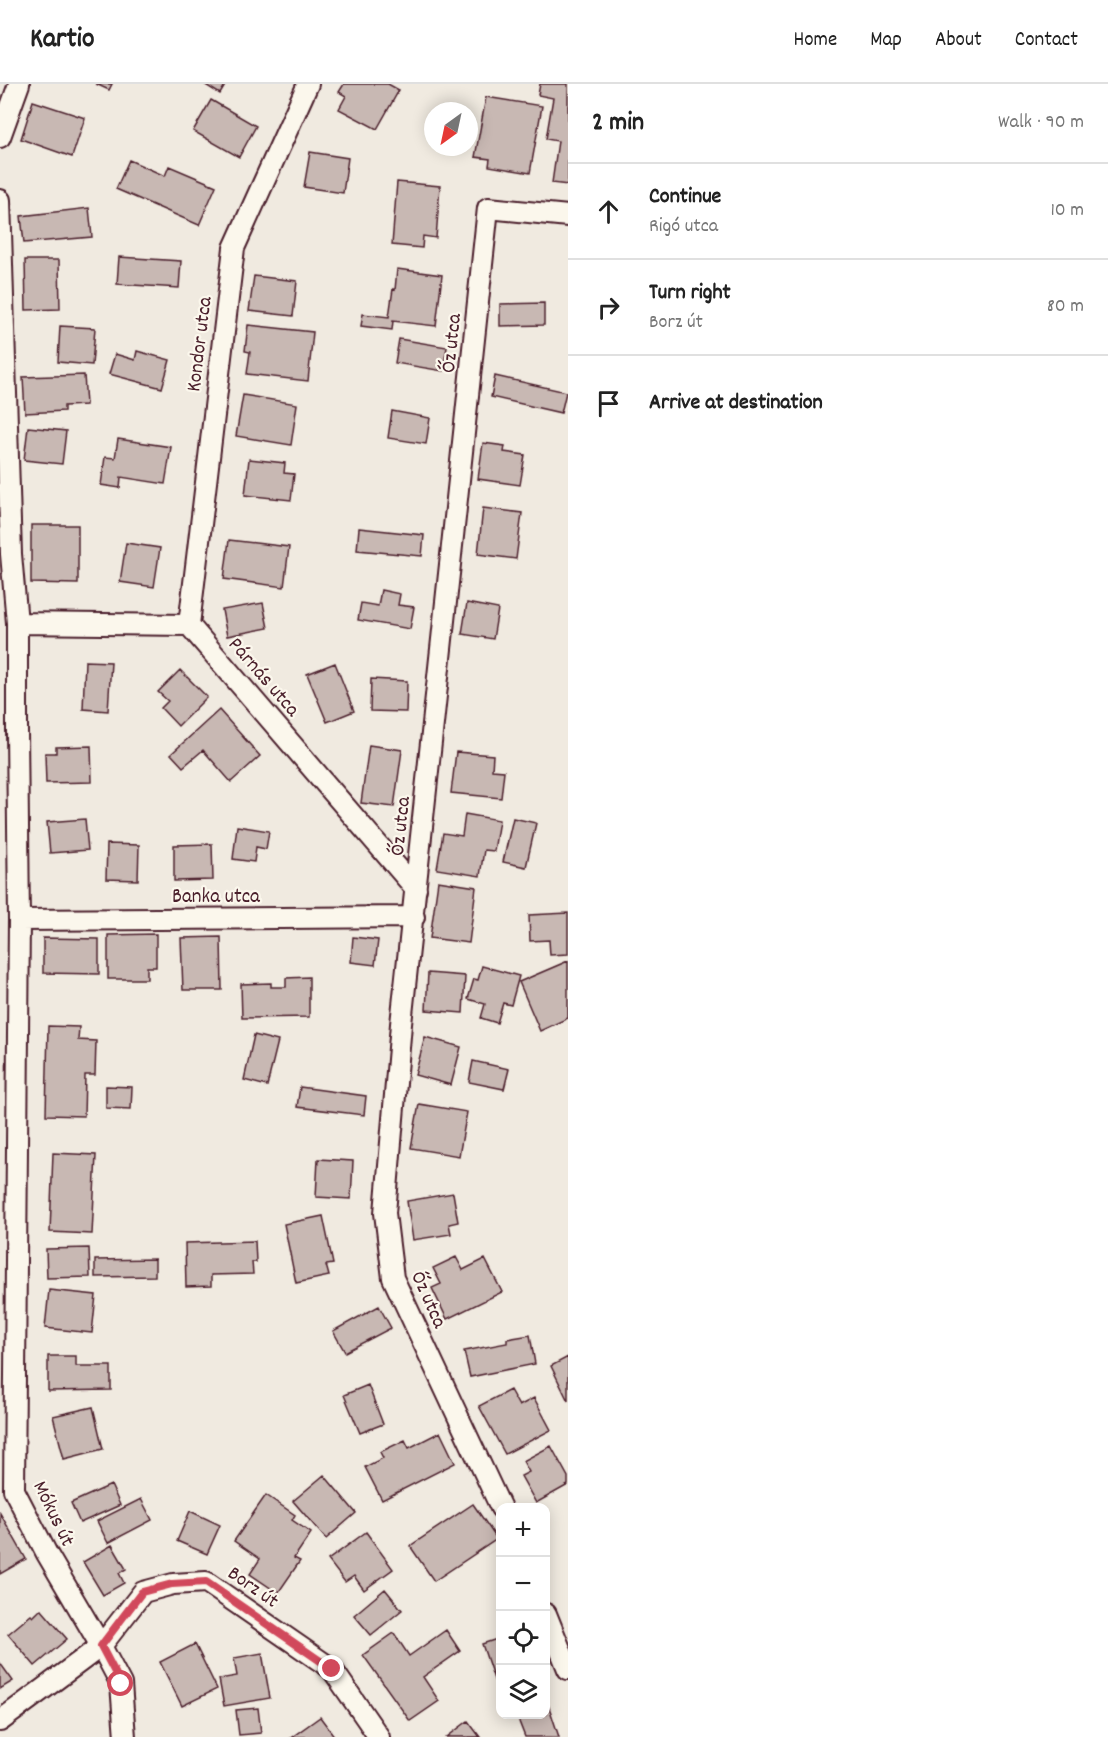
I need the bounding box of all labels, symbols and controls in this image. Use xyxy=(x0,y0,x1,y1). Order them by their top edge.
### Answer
text: Kartio xyxy=(30,21,94,61)
text: Home xyxy=(793,26,837,56)
text: Map xyxy=(870,26,902,56)
text: About xyxy=(935,26,982,56)
text: Contact xyxy=(1015,26,1078,56)
north arrow xyxy=(424,102,478,156)
text: 2 min xyxy=(592,105,644,142)
text: Walk · 90 m xyxy=(998,109,1084,137)
text: Continue xyxy=(649,182,721,213)
icon: ahead xyxy=(592,195,625,228)
text: 10 m xyxy=(1050,197,1084,225)
text: Rigó utca xyxy=(649,213,718,241)
text: Turn right xyxy=(649,278,731,309)
icon: right xyxy=(592,291,625,324)
text: 80 m xyxy=(1047,293,1084,321)
street label: Kondor utca xyxy=(180,294,222,394)
text: Borz út xyxy=(649,309,703,337)
street label: Őz utca xyxy=(435,311,471,374)
icon: arrive xyxy=(592,387,625,420)
text: Arrive at destination xyxy=(649,388,823,419)
street label: Párnás utca xyxy=(220,632,307,725)
street label: Őz utca xyxy=(384,794,420,857)
street label: Banka utca xyxy=(172,883,261,913)
street label: Őz utca xyxy=(401,1267,453,1334)
street label: Mókus út xyxy=(24,1476,81,1552)
map controls xyxy=(496,1503,550,1719)
button: + xyxy=(496,1503,550,1557)
button: − xyxy=(496,1557,550,1611)
street label: Borz út xyxy=(220,1560,284,1617)
button: locate xyxy=(496,1611,550,1665)
route end xyxy=(318,1655,344,1681)
button: layers xyxy=(496,1665,550,1719)
route start xyxy=(107,1670,133,1696)

